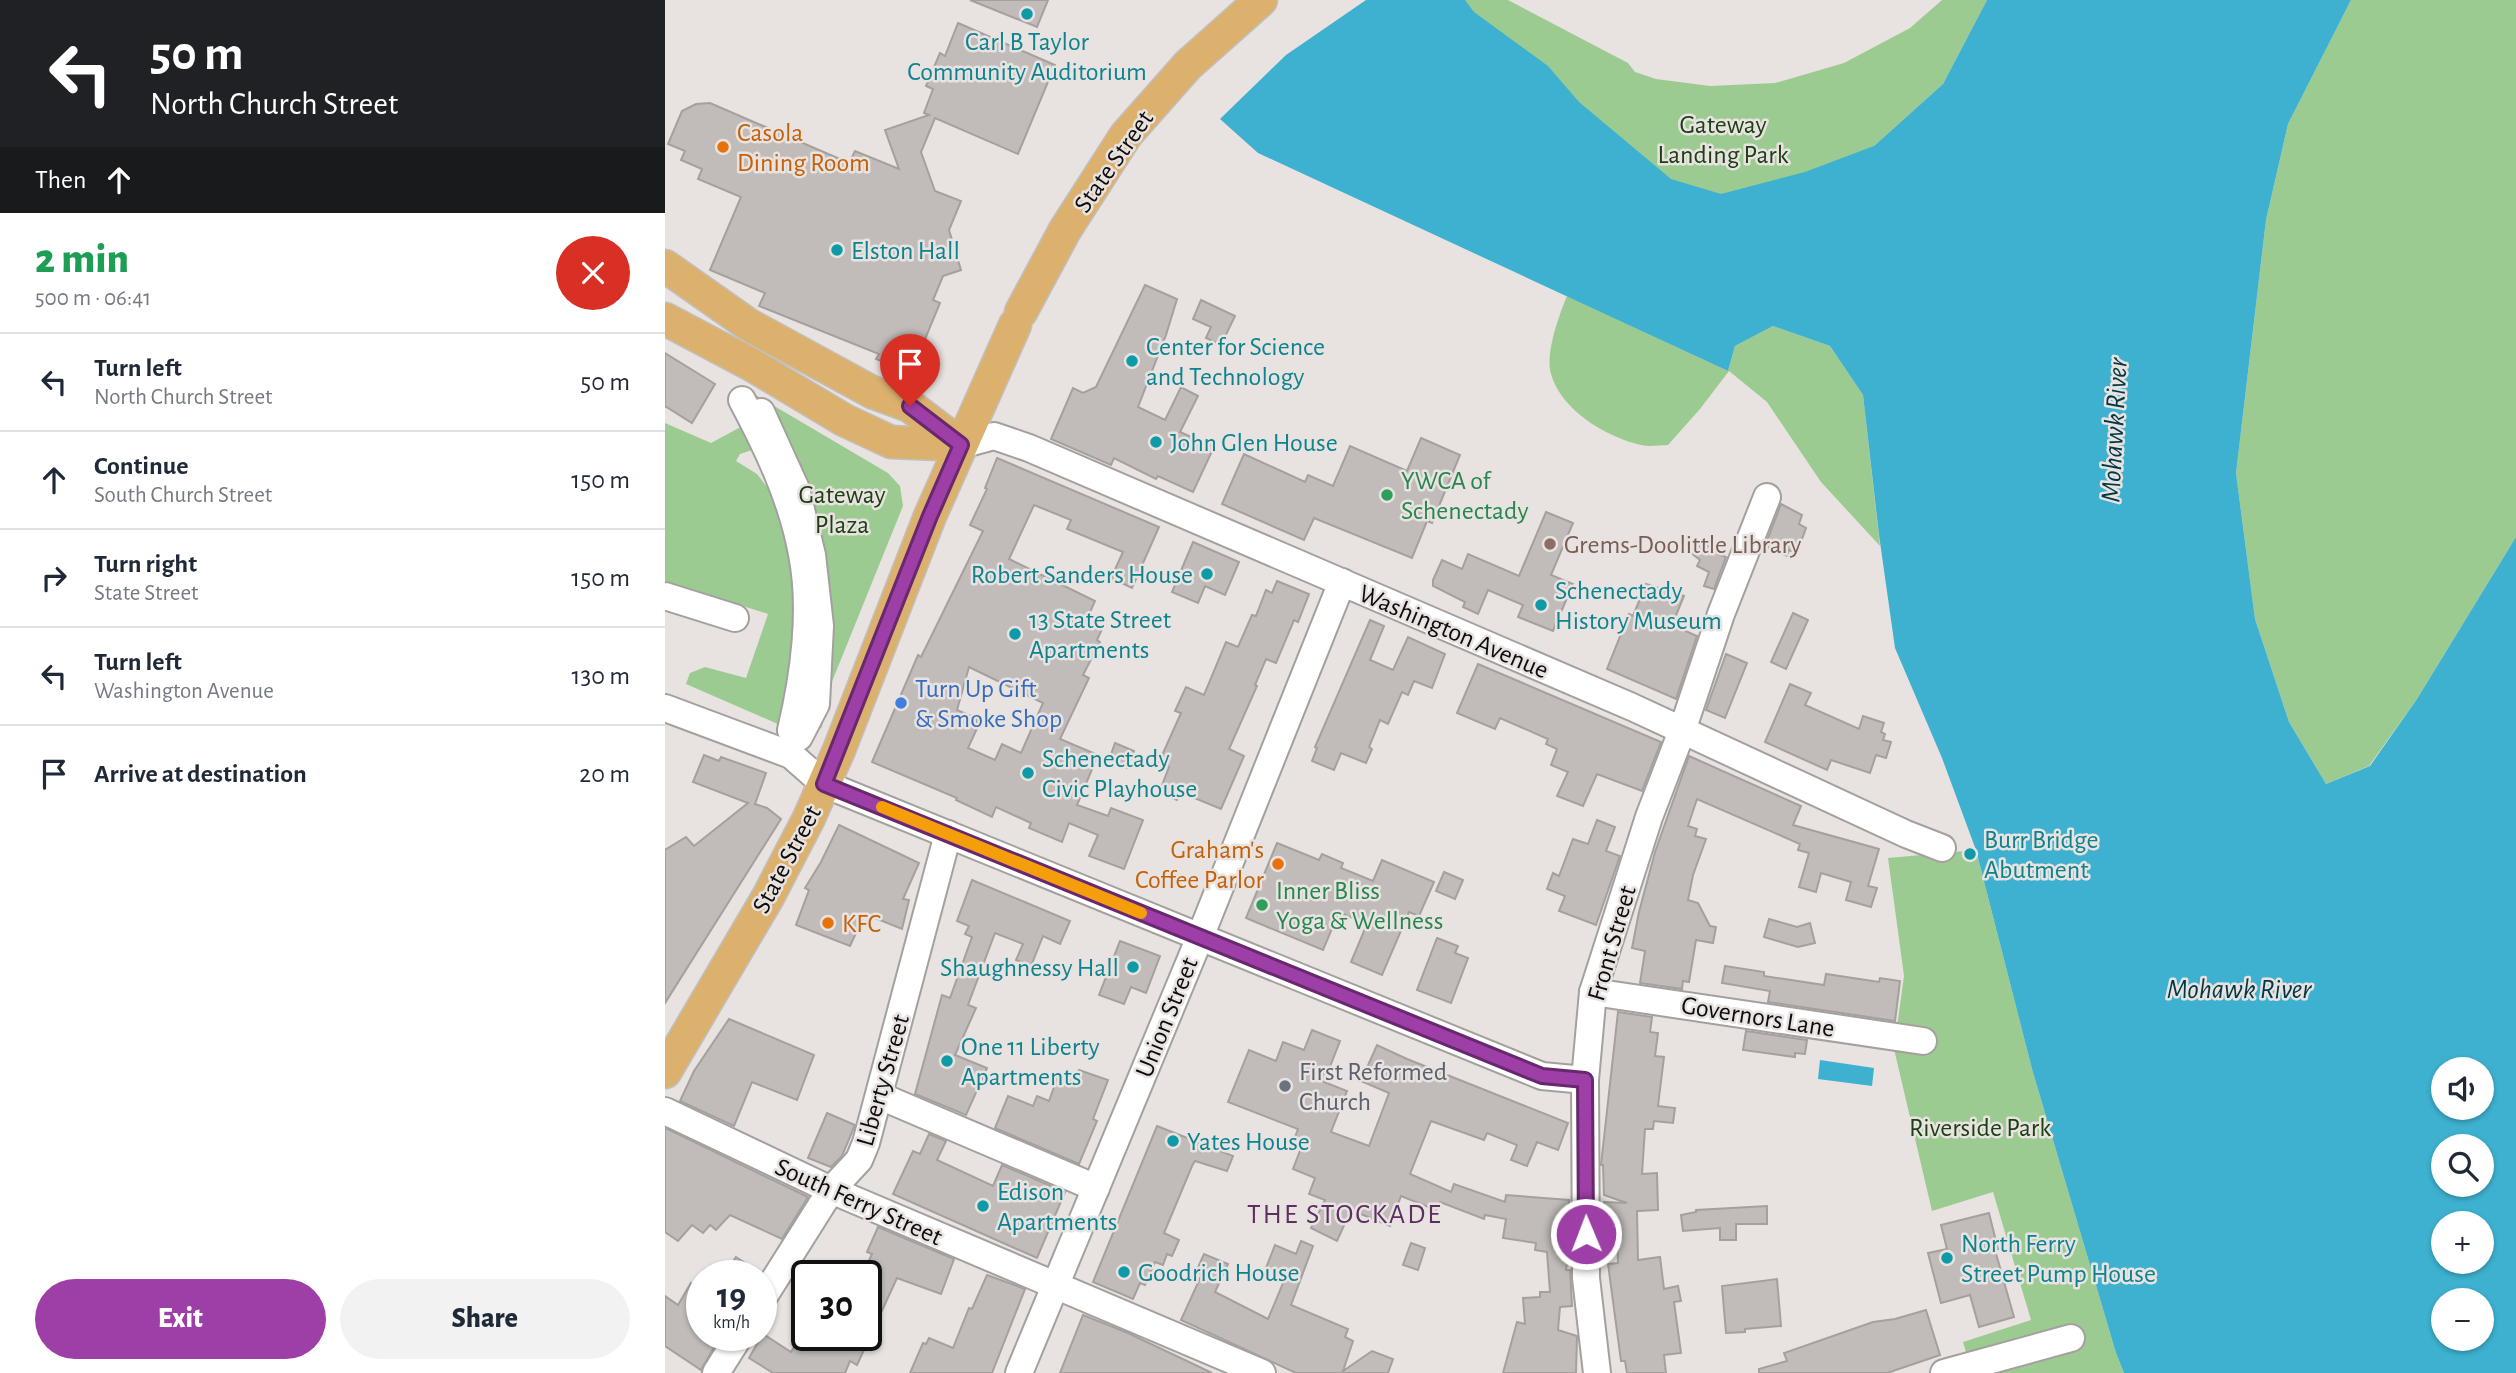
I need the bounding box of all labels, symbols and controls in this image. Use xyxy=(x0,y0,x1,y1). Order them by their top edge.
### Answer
marker: Carl B Taylor Community Auditorium xyxy=(1019,6,1035,22)
icon: left xyxy=(35,28,126,119)
place label: Carl B Taylor Community Auditorium xyxy=(907,29,1147,85)
text: 50 m xyxy=(150,30,244,79)
text: North Church Street xyxy=(150,88,398,120)
street label: State Street xyxy=(1069,106,1158,217)
park label: Gateway Landing Park xyxy=(1658,112,1789,168)
place label: Casola Dining Room xyxy=(737,120,870,176)
marker: Casola Dining Room xyxy=(715,139,731,155)
icon: ahead xyxy=(100,161,138,199)
text: Then xyxy=(35,167,86,193)
button: close xyxy=(556,236,630,310)
text: 2 min xyxy=(35,238,129,280)
place label: Elston Hall xyxy=(851,238,960,264)
marker: Elston Hall xyxy=(829,242,845,258)
text: 500 m · 06:41 xyxy=(35,287,151,310)
pin xyxy=(880,334,940,406)
place label: Center for Science and Technology xyxy=(1146,334,1325,390)
icon: arrive xyxy=(891,345,929,383)
marker: Center for Science and Technology xyxy=(1124,353,1140,369)
text: Turn left xyxy=(94,355,182,381)
water label: Mohawk River xyxy=(2097,356,2133,503)
icon: left xyxy=(35,363,73,401)
text: 50 m xyxy=(580,369,630,395)
text: North Church Street xyxy=(94,386,272,409)
place label: John Glen House xyxy=(1170,430,1338,456)
marker: John Glen House xyxy=(1148,434,1164,450)
text: Continue xyxy=(94,453,189,479)
icon: ahead xyxy=(35,461,73,499)
text: 150 m xyxy=(571,467,630,493)
place label: YWCA of Schenectady xyxy=(1401,468,1529,524)
park label: Gateway Plaza xyxy=(798,482,886,538)
text: South Church Street xyxy=(94,484,272,507)
marker: YWCA of Schenectady xyxy=(1379,487,1395,503)
place label: Grems-Doolittle Library xyxy=(1564,532,1801,558)
marker: Grems-Doolittle Library xyxy=(1542,536,1558,552)
text: Turn right xyxy=(94,551,197,577)
icon: right xyxy=(35,559,73,597)
place label: Robert Sanders House xyxy=(971,562,1193,588)
text: 150 m xyxy=(571,565,630,591)
marker: Robert Sanders House xyxy=(1199,566,1215,582)
place label: Schenectady History Museum xyxy=(1555,578,1722,634)
street label: Washington Avenue xyxy=(1355,580,1552,684)
text: State Street xyxy=(94,582,198,605)
marker: Schenectady History Museum xyxy=(1533,597,1549,613)
place label: 13 State Street Apartments xyxy=(1029,607,1171,663)
marker: 13 State Street Apartments xyxy=(1007,626,1023,642)
text: Turn left xyxy=(94,649,182,675)
icon: left xyxy=(35,657,73,695)
text: 130 m xyxy=(572,663,630,689)
place label: Turn Up Gift & Smoke Shop xyxy=(915,676,1062,732)
text: Washington Avenue xyxy=(94,680,274,703)
marker: Turn Up Gift & Smoke Shop xyxy=(893,695,909,711)
place label: Schenectady Civic Playhouse xyxy=(1042,746,1197,802)
icon: arrive xyxy=(35,755,73,793)
text: Arrive at destination xyxy=(94,761,307,787)
text: 20 m xyxy=(579,761,630,787)
marker: Schenectady Civic Playhouse xyxy=(1020,765,1036,781)
street label: State Street xyxy=(748,801,826,918)
place label: Burr Bridge Abutment xyxy=(1984,827,2099,883)
place label: Graham's Coffee Parlor xyxy=(1135,837,1265,893)
marker: Burr Bridge Abutment xyxy=(1962,846,1978,862)
marker: Graham's Coffee Parlor xyxy=(1270,856,1286,872)
place label: Inner Bliss Yoga & Wellness xyxy=(1276,878,1443,934)
street label: Front Street xyxy=(1583,883,1641,1004)
marker: Inner Bliss Yoga & Wellness xyxy=(1254,897,1270,913)
place label: KFC xyxy=(842,911,881,937)
marker: KFC xyxy=(820,915,836,931)
street label: Union Street xyxy=(1131,954,1203,1081)
place label: Shaughnessy Hall xyxy=(940,955,1119,981)
marker: Shaughnessy Hall xyxy=(1125,959,1141,975)
water label: Mohawk River xyxy=(2167,976,2312,1004)
street label: Governors Lane xyxy=(1679,992,1836,1042)
street label: Liberty Street xyxy=(852,1011,914,1149)
place label: One 11 Liberty Apartments xyxy=(961,1034,1100,1090)
marker: One 11 Liberty Apartments xyxy=(939,1053,955,1069)
map controls xyxy=(2431,1057,2494,1351)
button: sound xyxy=(2431,1057,2494,1120)
place label: First Reformed Church xyxy=(1299,1059,1447,1115)
marker: First Reformed Church xyxy=(1277,1078,1293,1094)
park label: Riverside Park xyxy=(1909,1115,2051,1141)
place label: Yates House xyxy=(1187,1129,1310,1155)
marker: Yates House xyxy=(1165,1133,1181,1149)
button: search xyxy=(2431,1134,2494,1197)
street label: South Ferry Street xyxy=(771,1153,946,1250)
place label: Edison Apartments xyxy=(997,1179,1117,1235)
position arrow xyxy=(1549,1197,1623,1271)
marker: Edison Apartments xyxy=(975,1198,991,1214)
district label: THE STOCKADE xyxy=(1247,1201,1443,1229)
button: + xyxy=(2431,1211,2494,1274)
place label: North Ferry Street Pump House xyxy=(1961,1231,2156,1287)
marker: North Ferry Street Pump House xyxy=(1939,1250,1955,1266)
speed limit sign: 30 xyxy=(791,1260,882,1351)
place label: Goodrich House xyxy=(1138,1260,1300,1286)
marker: Goodrich House xyxy=(1116,1264,1132,1280)
button: Exit xyxy=(35,1279,326,1359)
button: Share xyxy=(340,1279,630,1359)
text: 19 xyxy=(717,1279,746,1314)
button: − xyxy=(2431,1288,2494,1351)
text: km/h xyxy=(713,1314,750,1332)

